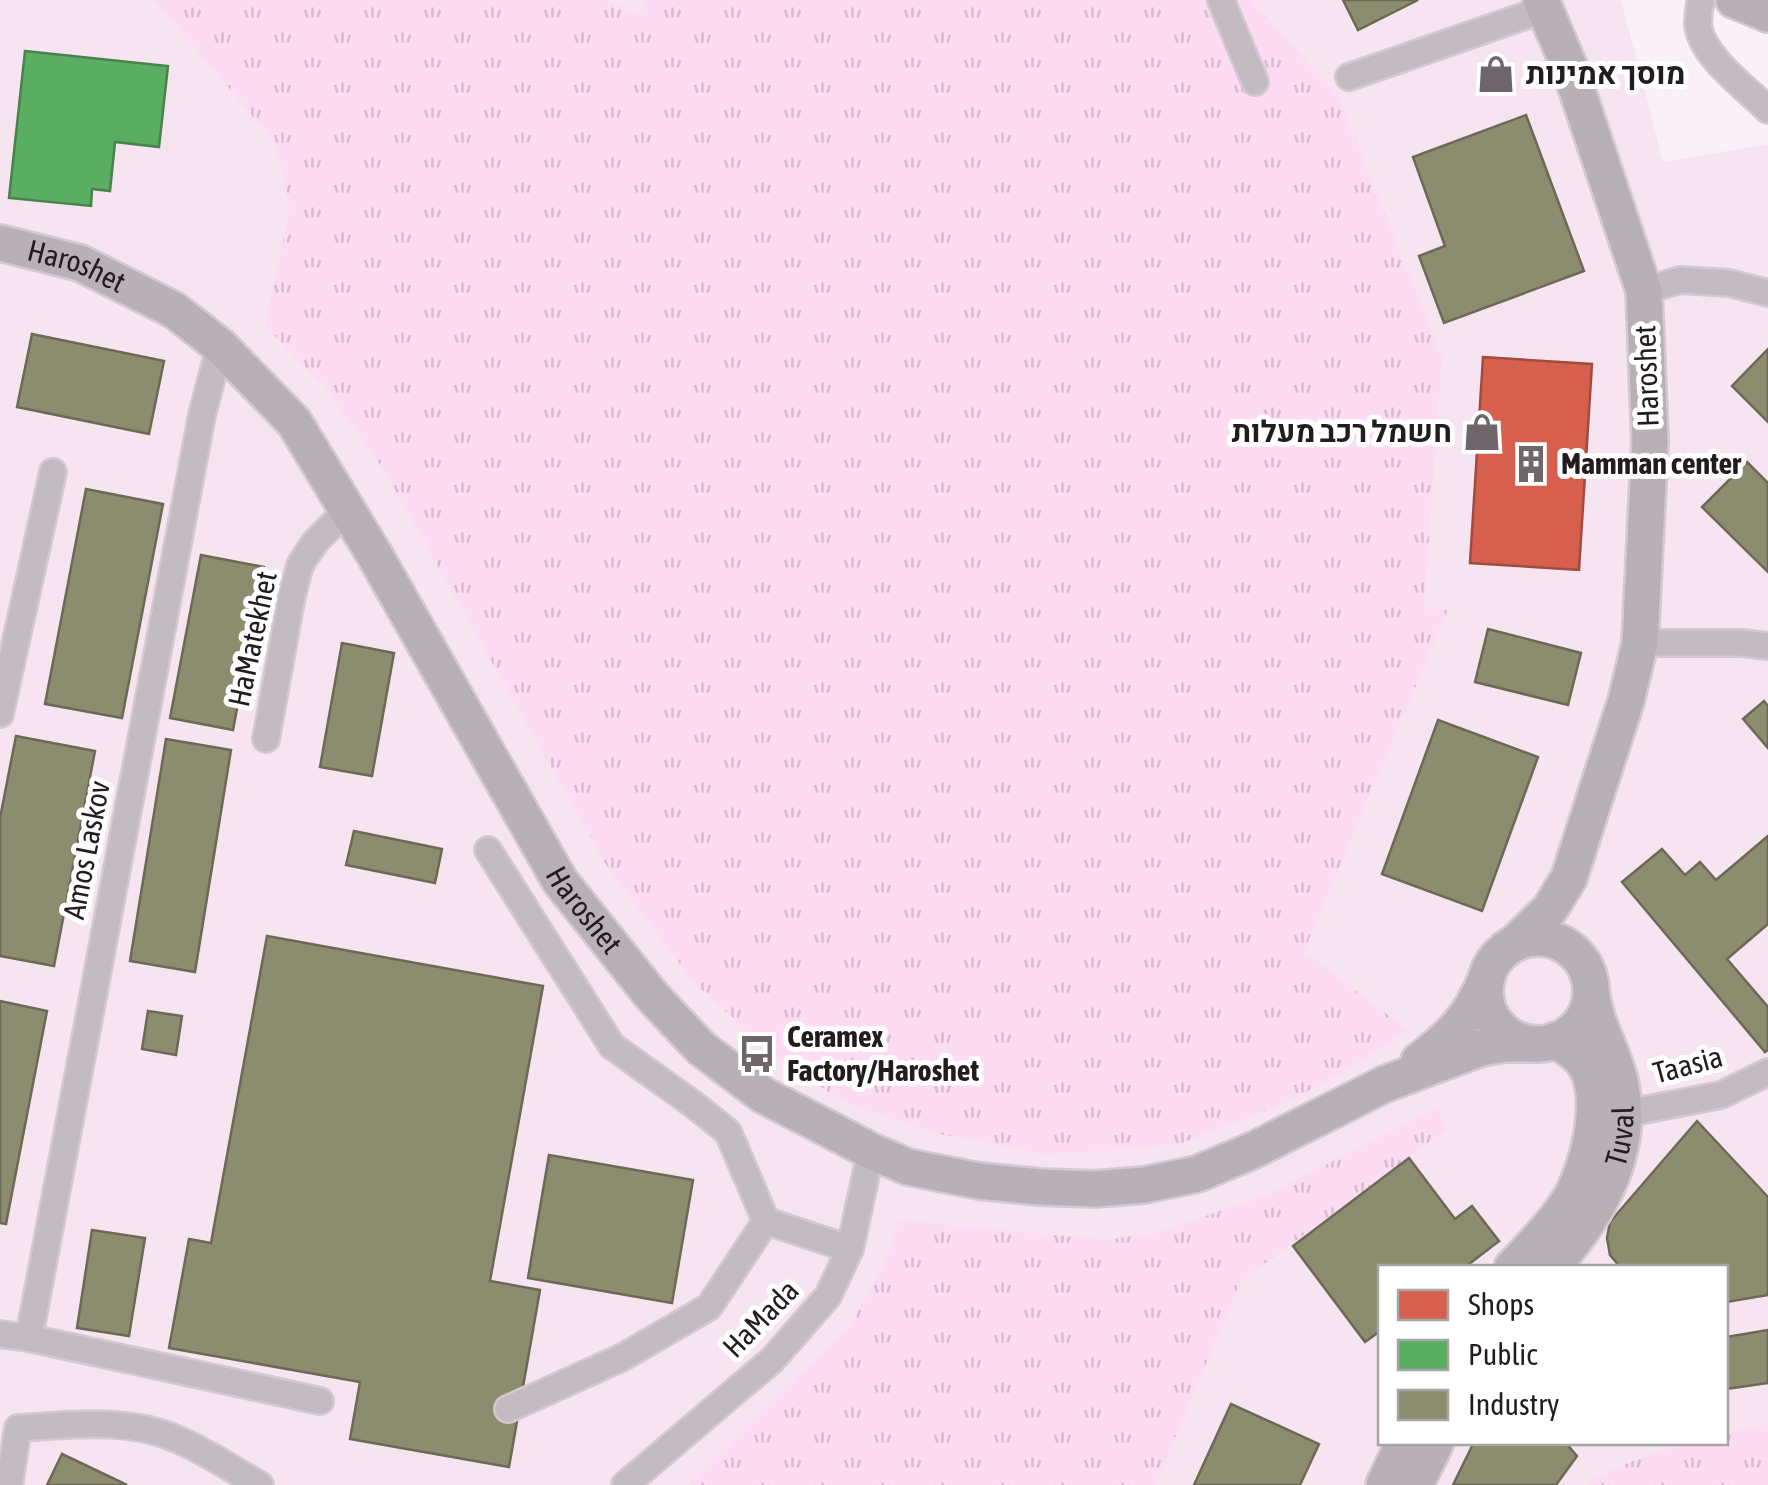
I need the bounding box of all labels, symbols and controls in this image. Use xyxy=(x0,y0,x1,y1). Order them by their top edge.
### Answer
shop icon: מוסך אמינות xyxy=(1475,53,1517,95)
place label: מוסך אמינות xyxy=(1526,56,1685,90)
street label: Haroshet xyxy=(24,233,131,299)
street label: Haroshet xyxy=(1627,325,1665,427)
shop icon: חשמל רכב מעלות xyxy=(1461,411,1503,453)
place label: חשמל רכב מעלות xyxy=(1232,414,1452,448)
building icon: Mamman center xyxy=(1510,443,1552,485)
place label: Mamman center xyxy=(1561,446,1742,480)
street label: HaMatekhet xyxy=(221,568,283,710)
street label: Amos Laskov xyxy=(56,778,116,922)
street label: Haroshet xyxy=(539,860,629,960)
place label: Ceramex Factory/Haroshet xyxy=(787,1019,979,1087)
bus stop icon: Ceramex Factory/Haroshet xyxy=(736,1033,778,1075)
street label: Taasia xyxy=(1649,1039,1726,1090)
street label: Tuval xyxy=(1598,1106,1640,1170)
legend xyxy=(1378,1265,1728,1445)
street label: HaMada xyxy=(716,1273,805,1364)
text: Shops xyxy=(1468,1287,1534,1321)
text: Public xyxy=(1468,1337,1538,1371)
text: Industry xyxy=(1468,1387,1559,1421)

